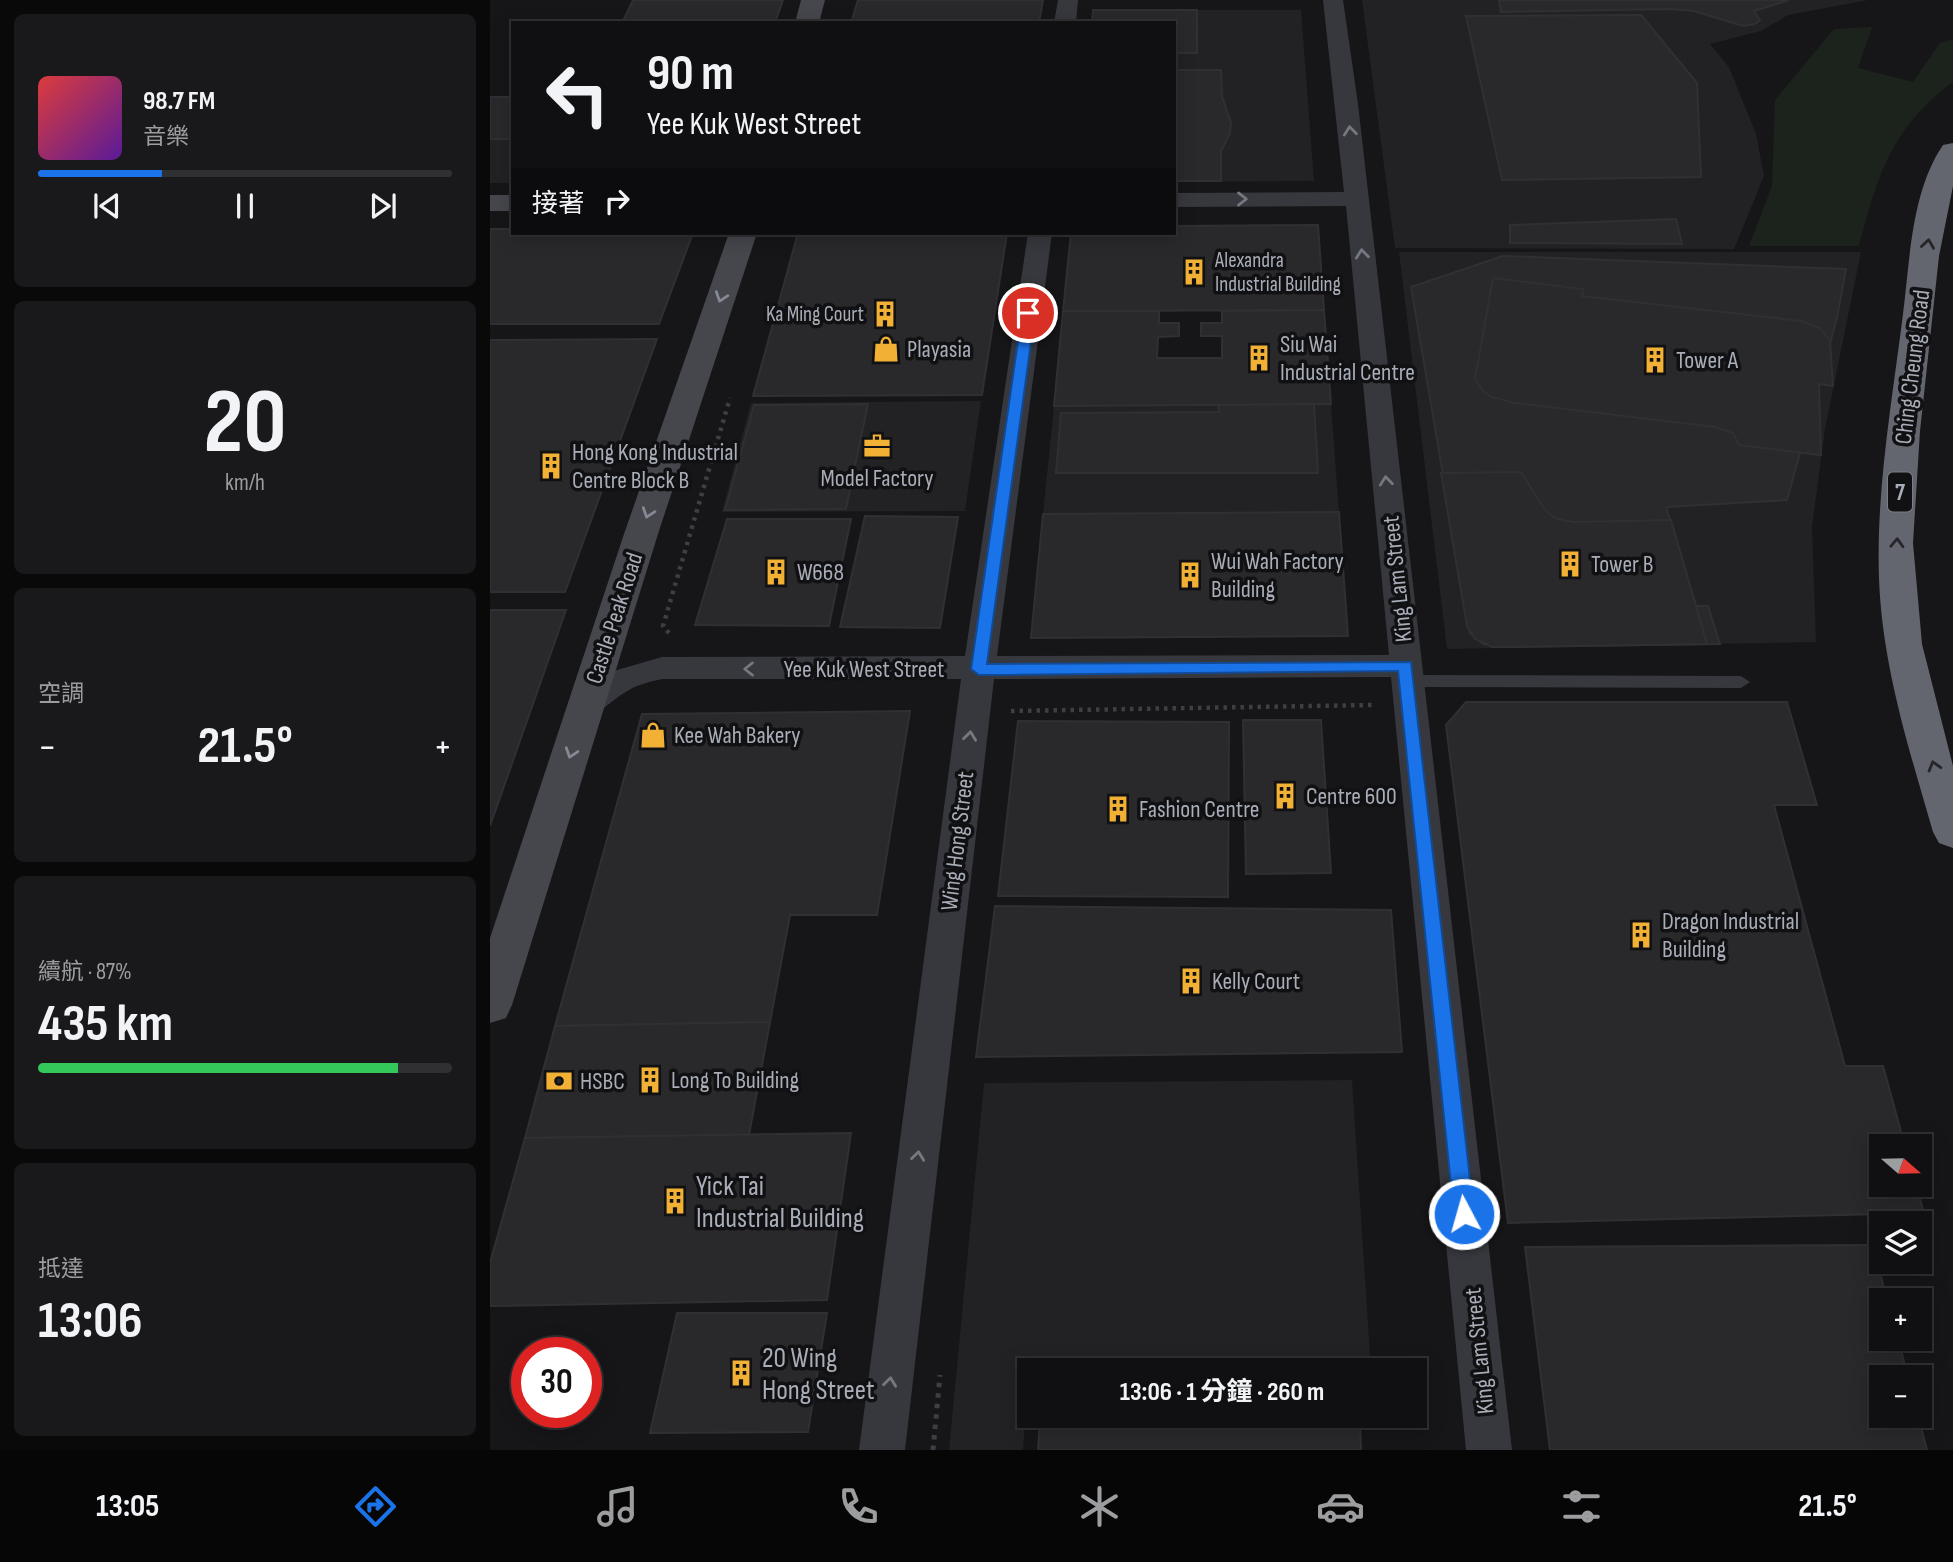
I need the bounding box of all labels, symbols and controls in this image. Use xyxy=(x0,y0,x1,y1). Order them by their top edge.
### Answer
text: 90 m xyxy=(647,45,734,104)
icon: left xyxy=(532,49,623,140)
text: 98.7 FM xyxy=(143,86,215,117)
text: Yee Kuk West Street xyxy=(647,105,861,144)
text: 音樂 xyxy=(143,123,189,151)
one-way arrow xyxy=(1342,125,1357,137)
icon: right xyxy=(598,182,636,220)
icon: previous xyxy=(88,187,126,225)
icon: pause xyxy=(226,187,264,225)
icon: next xyxy=(364,187,402,225)
text: 接著 xyxy=(532,189,584,220)
one-way arrow xyxy=(1238,191,1248,207)
one-way arrow xyxy=(1920,238,1935,250)
place label: Alexandra Industrial Building xyxy=(1214,248,1341,297)
one-way arrow xyxy=(1355,249,1370,260)
building icon: Alexandra Industrial Building xyxy=(1179,257,1209,287)
pin xyxy=(998,283,1058,343)
street label: Ching Cheung Road xyxy=(1889,288,1936,446)
one-way arrow xyxy=(715,291,729,303)
icon: arrive xyxy=(1009,294,1047,332)
building icon: Ka Ming Court xyxy=(870,299,900,329)
place label: Ka Ming Court xyxy=(766,302,864,327)
place label: Siu Wai Industrial Centre xyxy=(1280,330,1415,387)
shop icon: Playasia xyxy=(871,334,901,364)
place label: Playasia xyxy=(907,335,971,364)
building icon: Siu Wai Industrial Centre xyxy=(1244,343,1274,373)
building icon: Tower A xyxy=(1640,345,1670,375)
place label: Tower A xyxy=(1676,346,1739,375)
text: 20 xyxy=(203,369,287,478)
office icon: Model Factory xyxy=(862,431,892,461)
place label: Hong Kong Industrial Centre Block B xyxy=(572,438,738,495)
building icon: Hong Kong Industrial Centre Block B xyxy=(536,451,566,481)
place label: Model Factory xyxy=(821,464,933,493)
text: km/h xyxy=(225,469,265,497)
road number: 7 xyxy=(1888,472,1912,512)
one-way arrow xyxy=(1379,475,1394,486)
one-way arrow xyxy=(642,506,656,518)
street label: King Lam Street xyxy=(1376,514,1419,644)
one-way arrow xyxy=(1890,537,1905,548)
place label: Wui Wah Factory Building xyxy=(1211,547,1344,604)
street label: Castle Peak Road xyxy=(580,549,649,687)
building icon: Tower B xyxy=(1555,549,1585,579)
place label: Tower B xyxy=(1591,550,1653,579)
building icon: W668 xyxy=(761,557,791,587)
place label: W668 xyxy=(797,558,844,587)
building icon: Wui Wah Factory Building xyxy=(1175,560,1205,590)
street label: Yee Kuk West Street xyxy=(784,655,944,684)
one-way arrow xyxy=(744,661,754,677)
text: 空調 xyxy=(38,680,84,708)
text: 21.5° xyxy=(197,715,293,778)
shop icon: Kee Wah Bakery xyxy=(638,720,668,750)
place label: Kee Wah Bakery xyxy=(674,721,801,750)
text: − xyxy=(38,725,57,770)
text: + xyxy=(433,725,452,770)
one-way arrow xyxy=(962,730,977,742)
one-way arrow xyxy=(565,746,579,758)
one-way arrow xyxy=(1928,760,1943,772)
street label: Wing Hong Street xyxy=(935,770,980,912)
building icon: Centre 600 xyxy=(1270,781,1300,811)
place label: Centre 600 xyxy=(1306,782,1397,811)
building icon: Fashion Centre xyxy=(1103,794,1133,824)
place label: Fashion Centre xyxy=(1139,795,1259,824)
place label: Dragon Industrial Building xyxy=(1662,907,1799,964)
building icon: Dragon Industrial Building xyxy=(1626,920,1656,950)
text: 續航 · 87% xyxy=(38,958,132,986)
building icon: Kelly Court xyxy=(1176,966,1206,996)
place label: Kelly Court xyxy=(1212,967,1300,996)
text: 435 km xyxy=(38,993,173,1056)
building icon: Long To Building xyxy=(635,1065,665,1095)
bank icon: HSBC xyxy=(544,1066,574,1096)
place label: Long To Building xyxy=(671,1066,799,1095)
place label: HSBC xyxy=(580,1067,625,1096)
north arrow xyxy=(1869,1134,1932,1197)
map controls xyxy=(1869,1134,1932,1428)
one-way arrow xyxy=(910,1151,925,1162)
place label: Yick Tai Industrial Building xyxy=(696,1170,864,1235)
position arrow xyxy=(1427,1177,1501,1251)
building icon: Yick Tai Industrial Building xyxy=(660,1186,690,1216)
button: layers xyxy=(1869,1211,1932,1274)
text: 抵達 xyxy=(38,1255,84,1283)
street label: King Lam Street xyxy=(1458,1286,1501,1416)
button: + xyxy=(1869,1288,1932,1351)
text: 13:06 xyxy=(38,1290,143,1353)
speed limit sign: 30 xyxy=(511,1337,602,1428)
place label: 20 Wing Hong Street xyxy=(762,1342,875,1407)
building icon: 20 Wing Hong Street xyxy=(726,1358,756,1388)
button: − xyxy=(1869,1365,1932,1428)
one-way arrow xyxy=(882,1376,897,1388)
text: 13:06 · 1 分鐘 · 260 m xyxy=(1120,1377,1324,1408)
icon: directions xyxy=(351,1482,400,1531)
icon: music xyxy=(593,1482,642,1531)
icon: phone xyxy=(834,1482,883,1531)
icon: climate xyxy=(1075,1482,1124,1531)
icon: car xyxy=(1316,1482,1365,1531)
icon: filters xyxy=(1557,1482,1606,1531)
text: 13:05 xyxy=(96,1487,159,1526)
text: 21.5° xyxy=(1798,1487,1857,1526)

